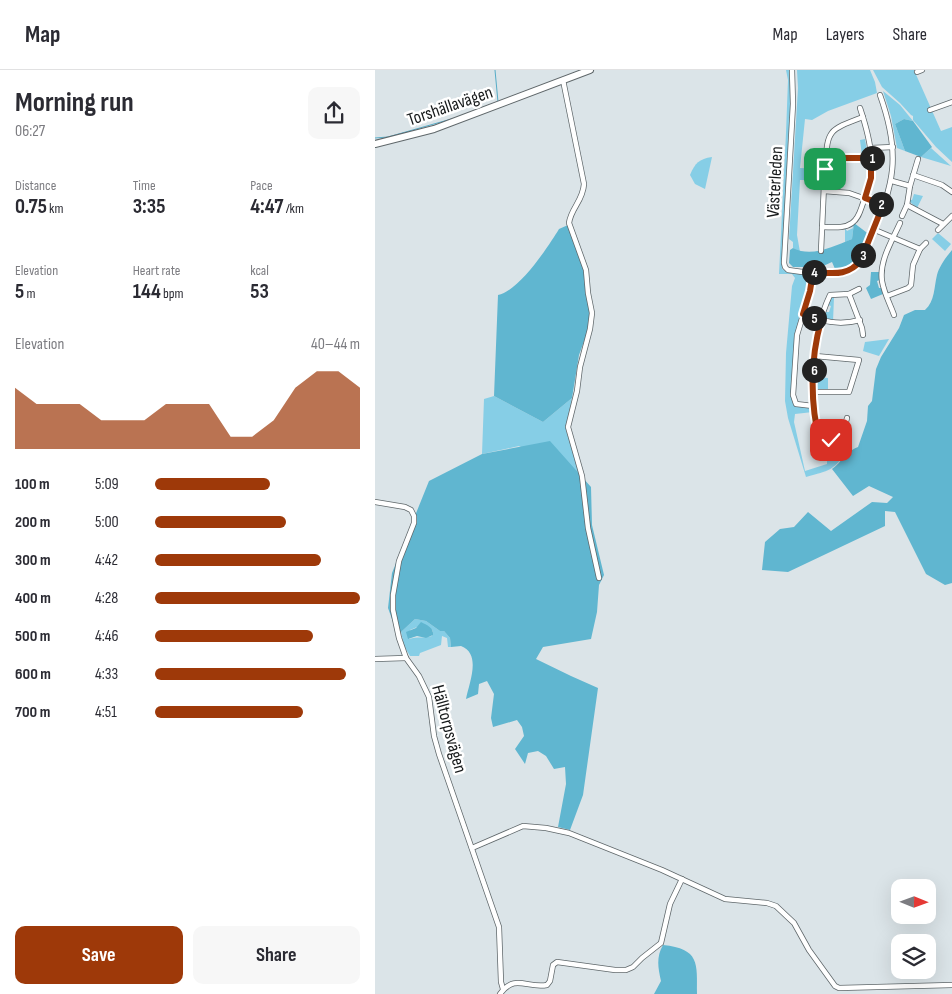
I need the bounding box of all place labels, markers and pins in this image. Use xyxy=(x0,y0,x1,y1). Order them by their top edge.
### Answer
pin: 1 xyxy=(859,146,885,170)
pin xyxy=(804,148,846,190)
pin: 2 xyxy=(869,192,893,216)
pin: 3 xyxy=(851,242,875,268)
pin: 4 xyxy=(801,260,827,284)
pin: 5 xyxy=(801,306,827,330)
pin: 6 xyxy=(801,358,827,382)
pin xyxy=(810,419,852,461)

